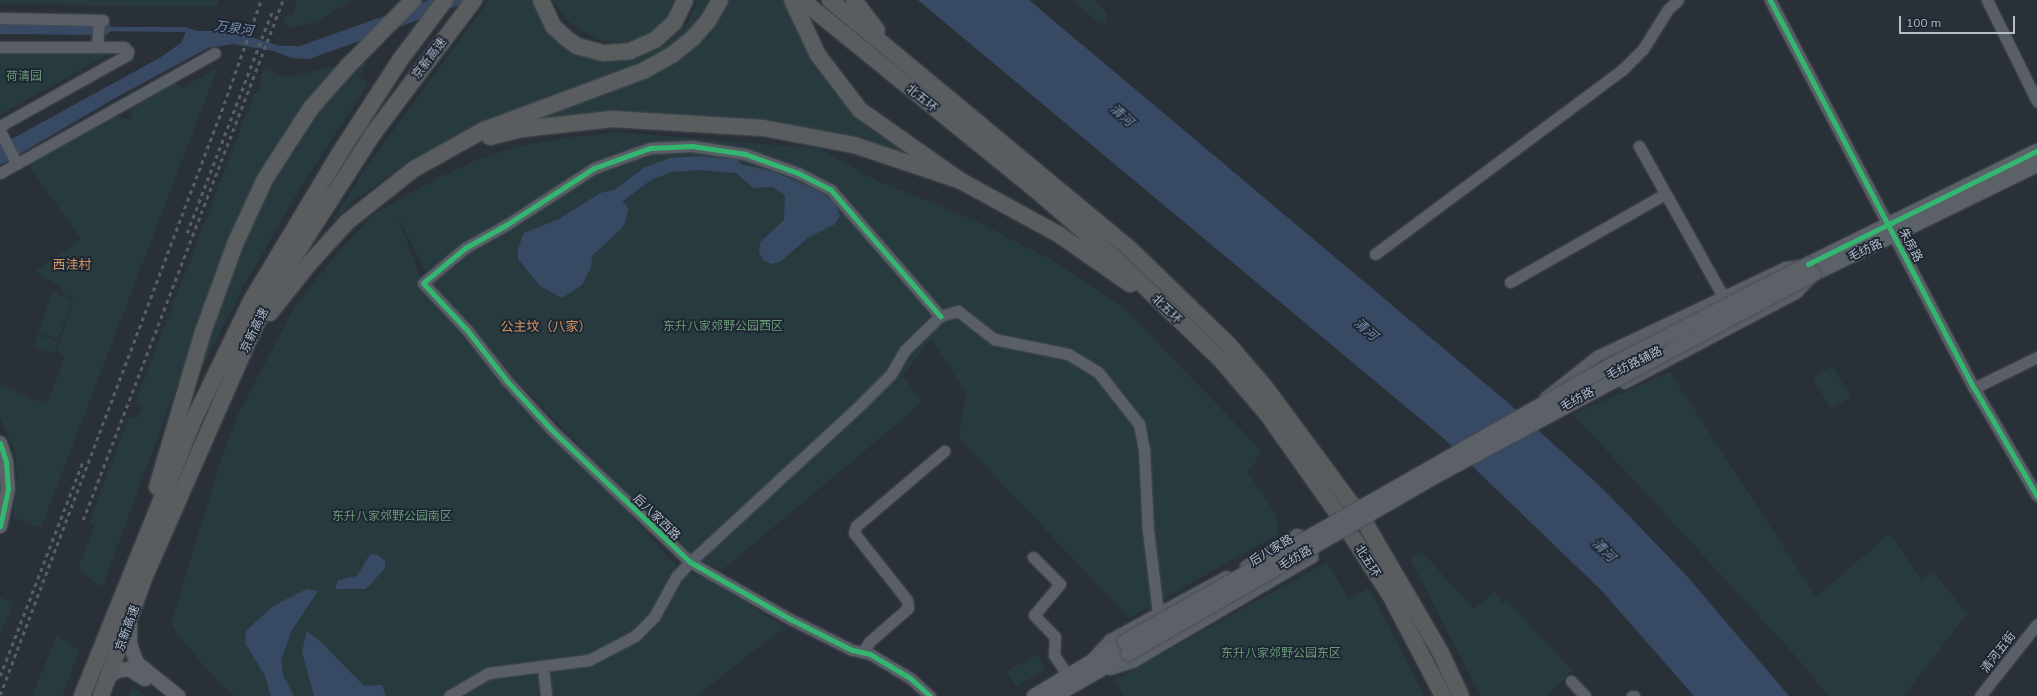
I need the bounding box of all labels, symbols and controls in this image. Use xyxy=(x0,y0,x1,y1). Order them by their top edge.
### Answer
scale bar xyxy=(1901,8,2017,34)
text: 100 m xyxy=(1906,15,1941,30)
water label: 万泉河 xyxy=(214,18,254,38)
street label: 京新高速 xyxy=(409,34,449,82)
park label: 荷清园 xyxy=(6,69,42,83)
street label: 北五环 xyxy=(903,81,941,115)
water label: 清河 xyxy=(1107,101,1137,129)
street label: 朱房路 xyxy=(1896,226,1926,264)
street label: 毛纺路 xyxy=(1846,236,1884,264)
district label: 西洼村 xyxy=(53,256,91,272)
street label: 北五环 xyxy=(1149,291,1185,327)
street label: 京新高速 xyxy=(237,305,271,355)
water label: 清河 xyxy=(1351,315,1381,343)
district label: 公主坟（八家） xyxy=(501,318,591,334)
park label: 东升八家郊野公园西区 xyxy=(663,319,783,333)
street label: 毛纺路辅路 xyxy=(1604,343,1664,383)
street label: 毛纺路 xyxy=(1558,384,1596,414)
street label: 后八家西路 xyxy=(630,491,684,543)
park label: 东升八家郊野公园南区 xyxy=(332,509,452,523)
street label: 后八家路 xyxy=(1247,531,1295,569)
water label: 清河 xyxy=(1589,535,1619,565)
street label: 北五环 xyxy=(1352,542,1384,580)
street label: 毛纺路 xyxy=(1276,543,1314,573)
street label: 京新高速 xyxy=(112,603,142,653)
street label: 清河五街 xyxy=(1978,629,2018,675)
park label: 东升八家郊野公园东区 xyxy=(1221,646,1341,660)

